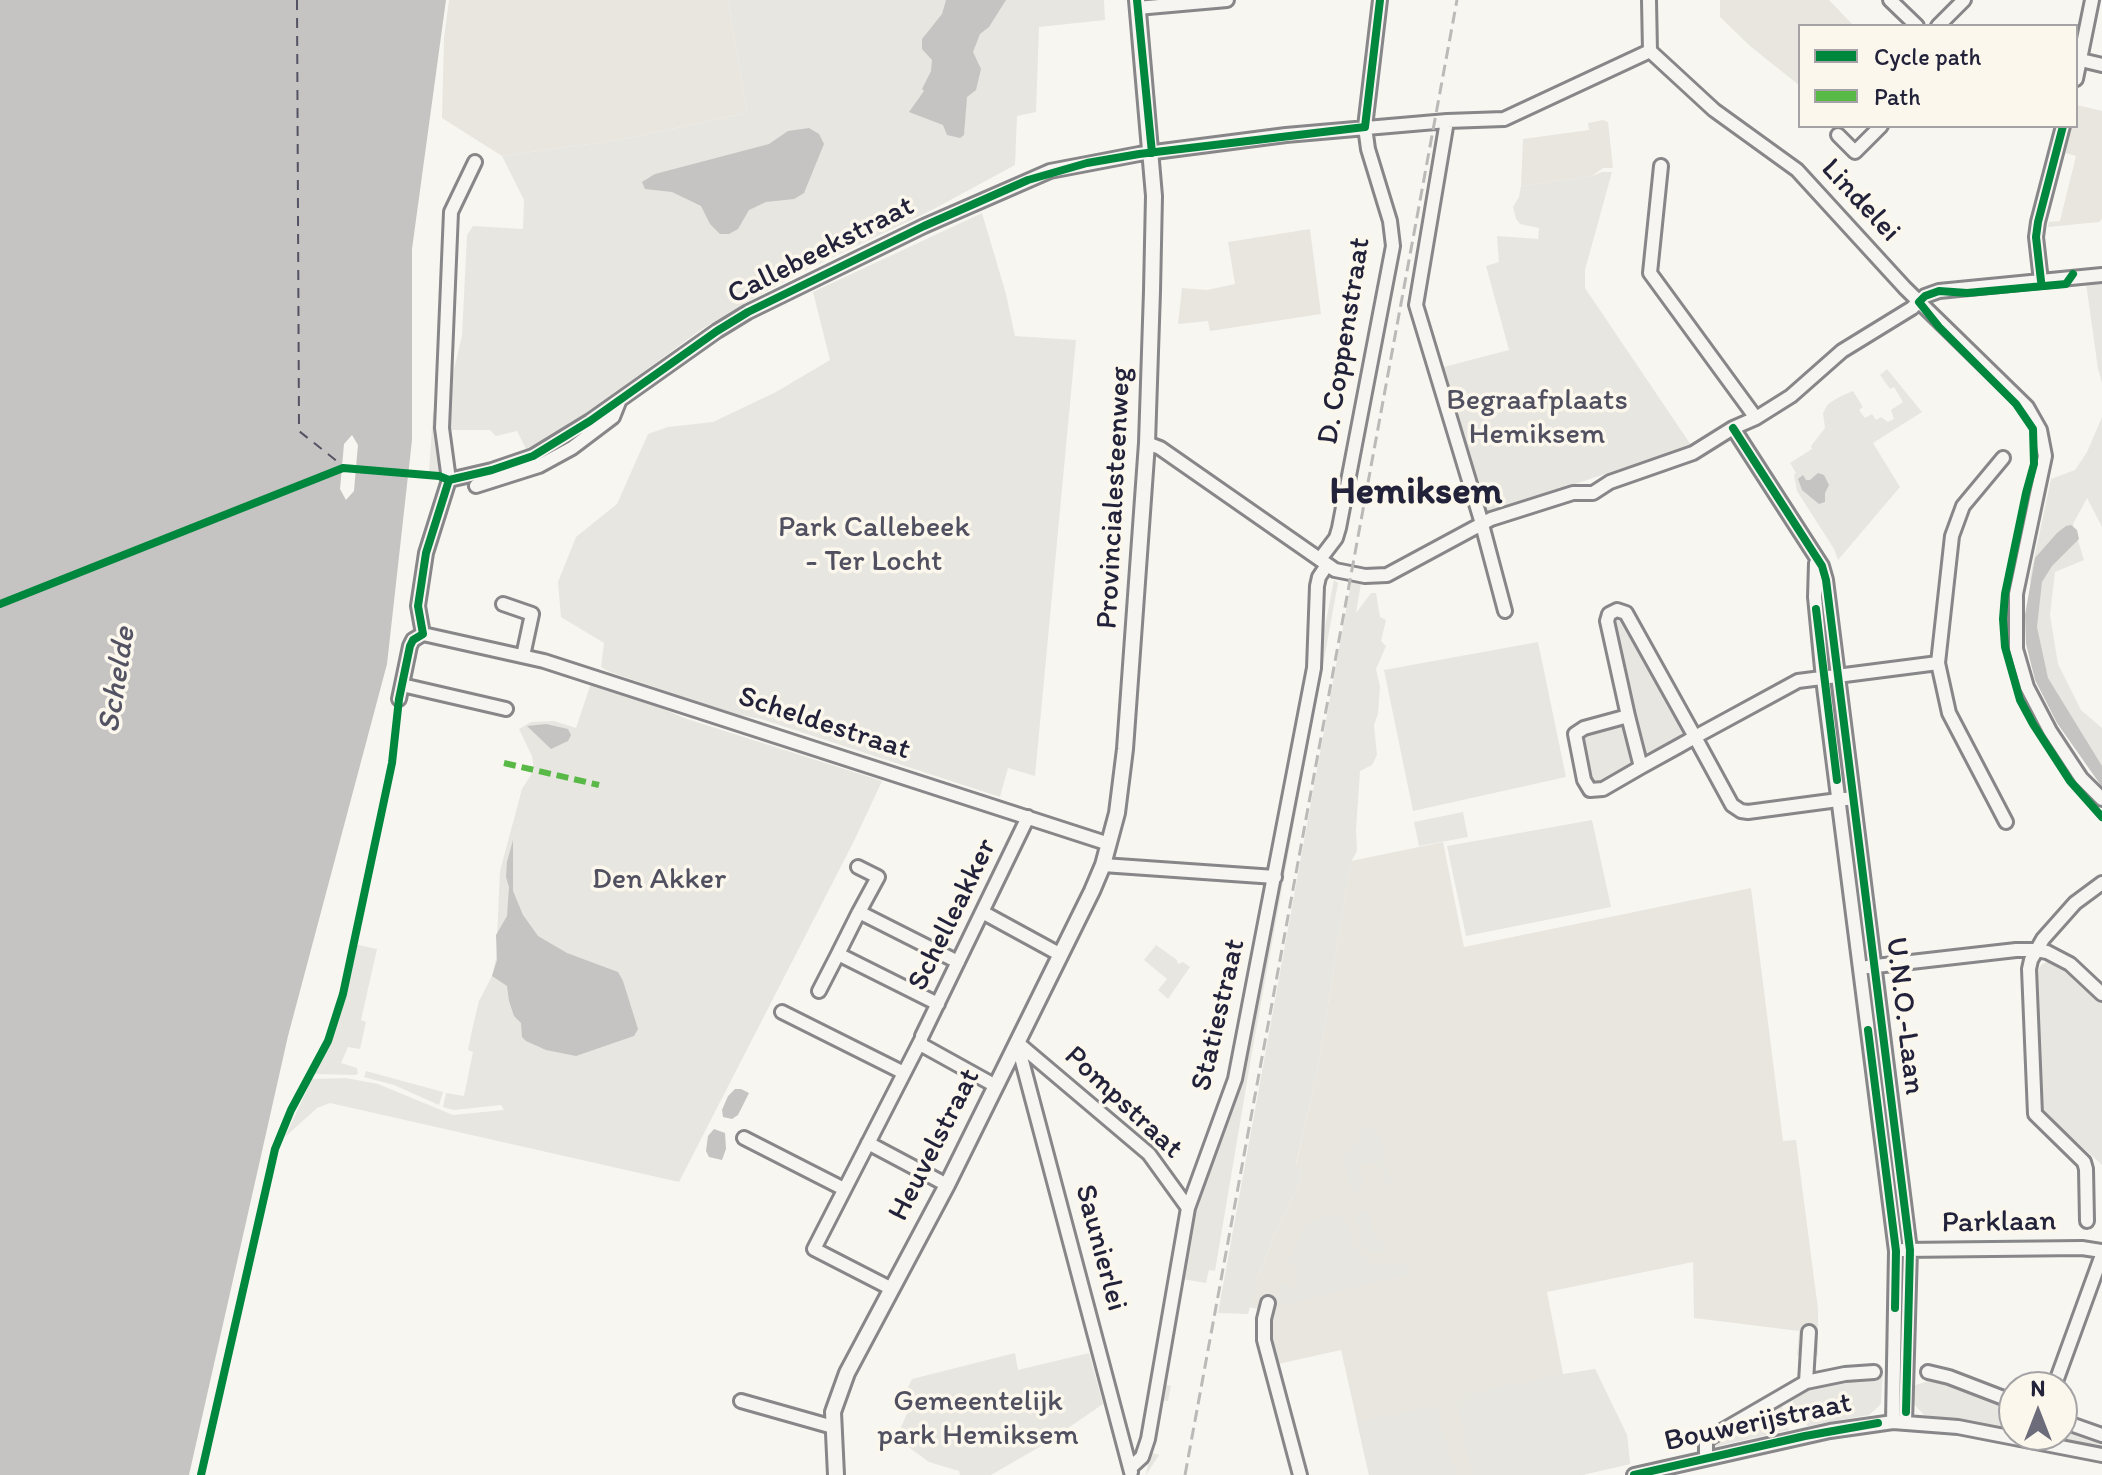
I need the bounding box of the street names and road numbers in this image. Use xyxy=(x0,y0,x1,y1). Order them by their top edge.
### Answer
street label: Lindelei xyxy=(1812,152,1908,250)
street label: Callebeekstraat xyxy=(722,189,920,313)
street label: D. Coppenstraat xyxy=(1311,235,1379,447)
street label: Provincialesteenweg xyxy=(1090,366,1140,630)
street label: Scheldestraat xyxy=(733,679,915,769)
street label: Schelleakker xyxy=(901,833,1005,997)
street label: Statiestraat xyxy=(1184,935,1254,1095)
street label: U.N.O.-Laan xyxy=(1876,935,1932,1097)
street label: Pompstraat xyxy=(1056,1039,1190,1167)
street label: Heuvelstraat xyxy=(881,1063,989,1227)
street label: Saunierlei xyxy=(1066,1181,1134,1315)
street label: Parklaan xyxy=(1941,1204,2057,1242)
street label: Bouwerijstraat xyxy=(1661,1386,1855,1460)

